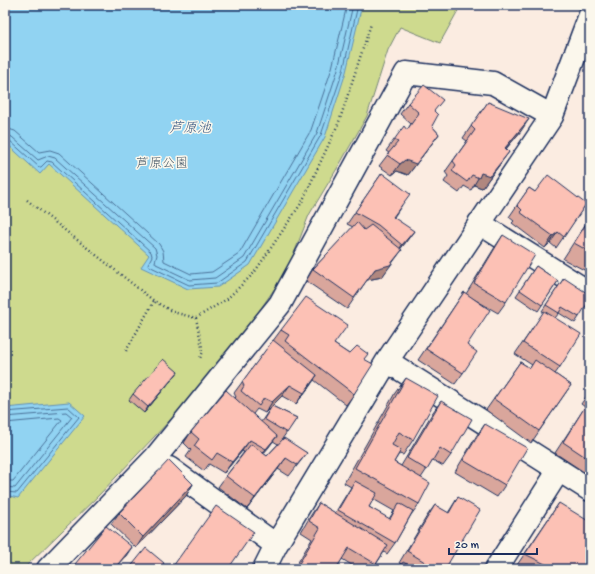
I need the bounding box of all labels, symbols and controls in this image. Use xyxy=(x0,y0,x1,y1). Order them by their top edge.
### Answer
water label: 芦原池 xyxy=(169,120,212,138)
park label: 芦原公園 xyxy=(136,156,188,172)
scale bar xyxy=(449,530,537,556)
text: 20 m xyxy=(455,539,480,553)

